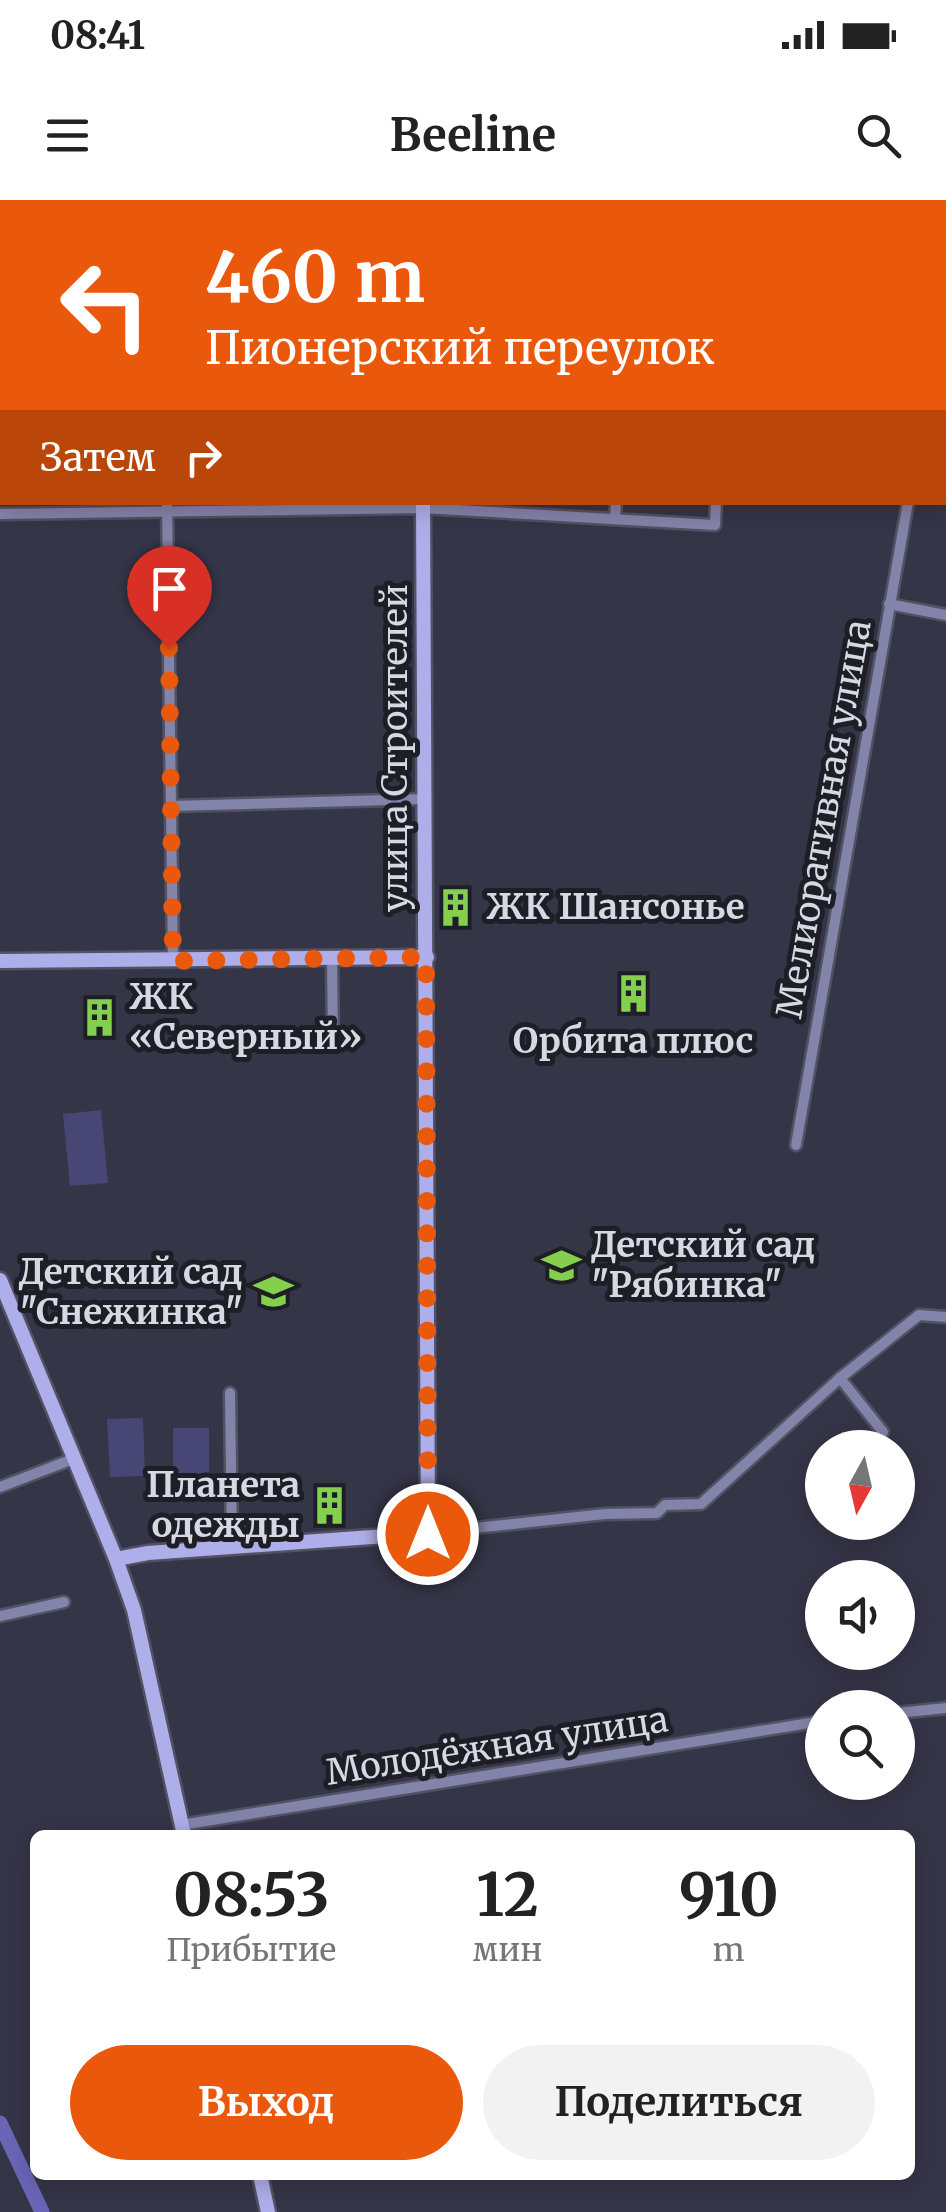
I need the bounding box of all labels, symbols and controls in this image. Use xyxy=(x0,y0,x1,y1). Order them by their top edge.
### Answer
text: 08:41 xyxy=(50,12,145,59)
text: Beeline xyxy=(390,107,556,163)
icon: menu xyxy=(40,108,95,163)
icon: search xyxy=(851,108,906,163)
text: 460 m xyxy=(205,233,425,321)
icon: left xyxy=(40,240,170,370)
text: Пионерский переулок xyxy=(205,320,715,376)
icon: right xyxy=(176,430,231,485)
text: Затем xyxy=(40,434,156,481)
pin xyxy=(127,546,212,649)
icon: arrive xyxy=(142,561,197,616)
street label: улица Строителей xyxy=(373,584,417,912)
street label: Мелиоративная улица xyxy=(767,617,881,1021)
place label: ЖК Шансонье xyxy=(486,885,745,929)
building icon: ЖК Шансонье xyxy=(435,886,477,928)
building icon: Орбита плюс xyxy=(612,973,654,1015)
place label: ЖК «Северный» xyxy=(129,975,362,1059)
building icon: ЖК «Северный» xyxy=(78,996,120,1038)
place label: Орбита плюс xyxy=(513,1019,753,1063)
place label: Детский сад "Рябинка" xyxy=(591,1223,816,1307)
school or university icon: Детский сад "Рябинка" xyxy=(540,1244,582,1286)
place label: Детский сад "Снежинка" xyxy=(18,1250,243,1334)
school or university icon: Детский сад "Снежинка" xyxy=(252,1271,294,1313)
north arrow xyxy=(805,1430,915,1540)
map controls xyxy=(805,1430,915,1800)
place label: Планета одежды xyxy=(146,1463,300,1547)
position arrow xyxy=(376,1482,480,1586)
building icon: Планета одежды xyxy=(309,1484,351,1526)
button: sound xyxy=(805,1560,915,1670)
button: search xyxy=(805,1690,915,1800)
street label: Молодёжная улица xyxy=(323,1697,671,1795)
text: 08:53 xyxy=(173,1857,330,1932)
text: 12 xyxy=(476,1857,539,1932)
text: 910 xyxy=(679,1857,779,1932)
text: Прибытие xyxy=(166,1930,336,1970)
text: мин xyxy=(473,1930,542,1970)
text: m xyxy=(713,1930,745,1970)
button: Выход xyxy=(70,2045,463,2160)
button: Поделиться xyxy=(483,2045,875,2160)

